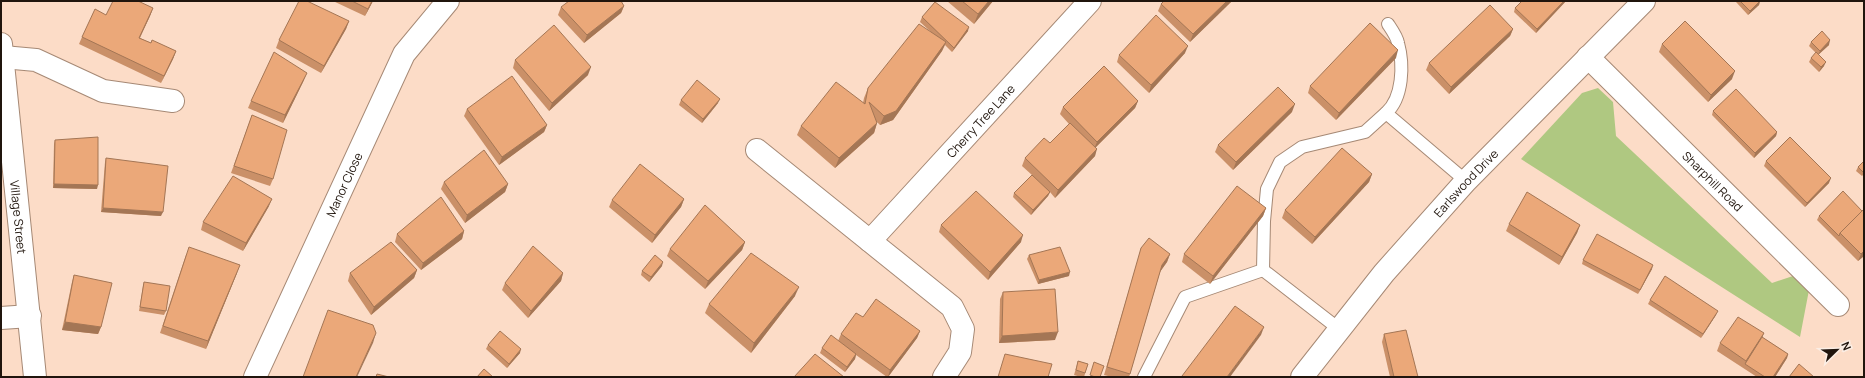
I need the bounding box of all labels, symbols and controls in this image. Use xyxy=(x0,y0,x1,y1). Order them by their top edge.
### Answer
street label: Cherry Tree Lane xyxy=(942,80,1018,161)
street label: Earlswood Drive xyxy=(1429,145,1502,221)
street label: Sharphill Road xyxy=(1679,147,1747,215)
street label: Manor Close xyxy=(322,149,366,220)
street label: Village Street xyxy=(6,179,31,255)
north arrow xyxy=(1817,330,1857,370)
text: N xyxy=(1838,339,1855,353)

